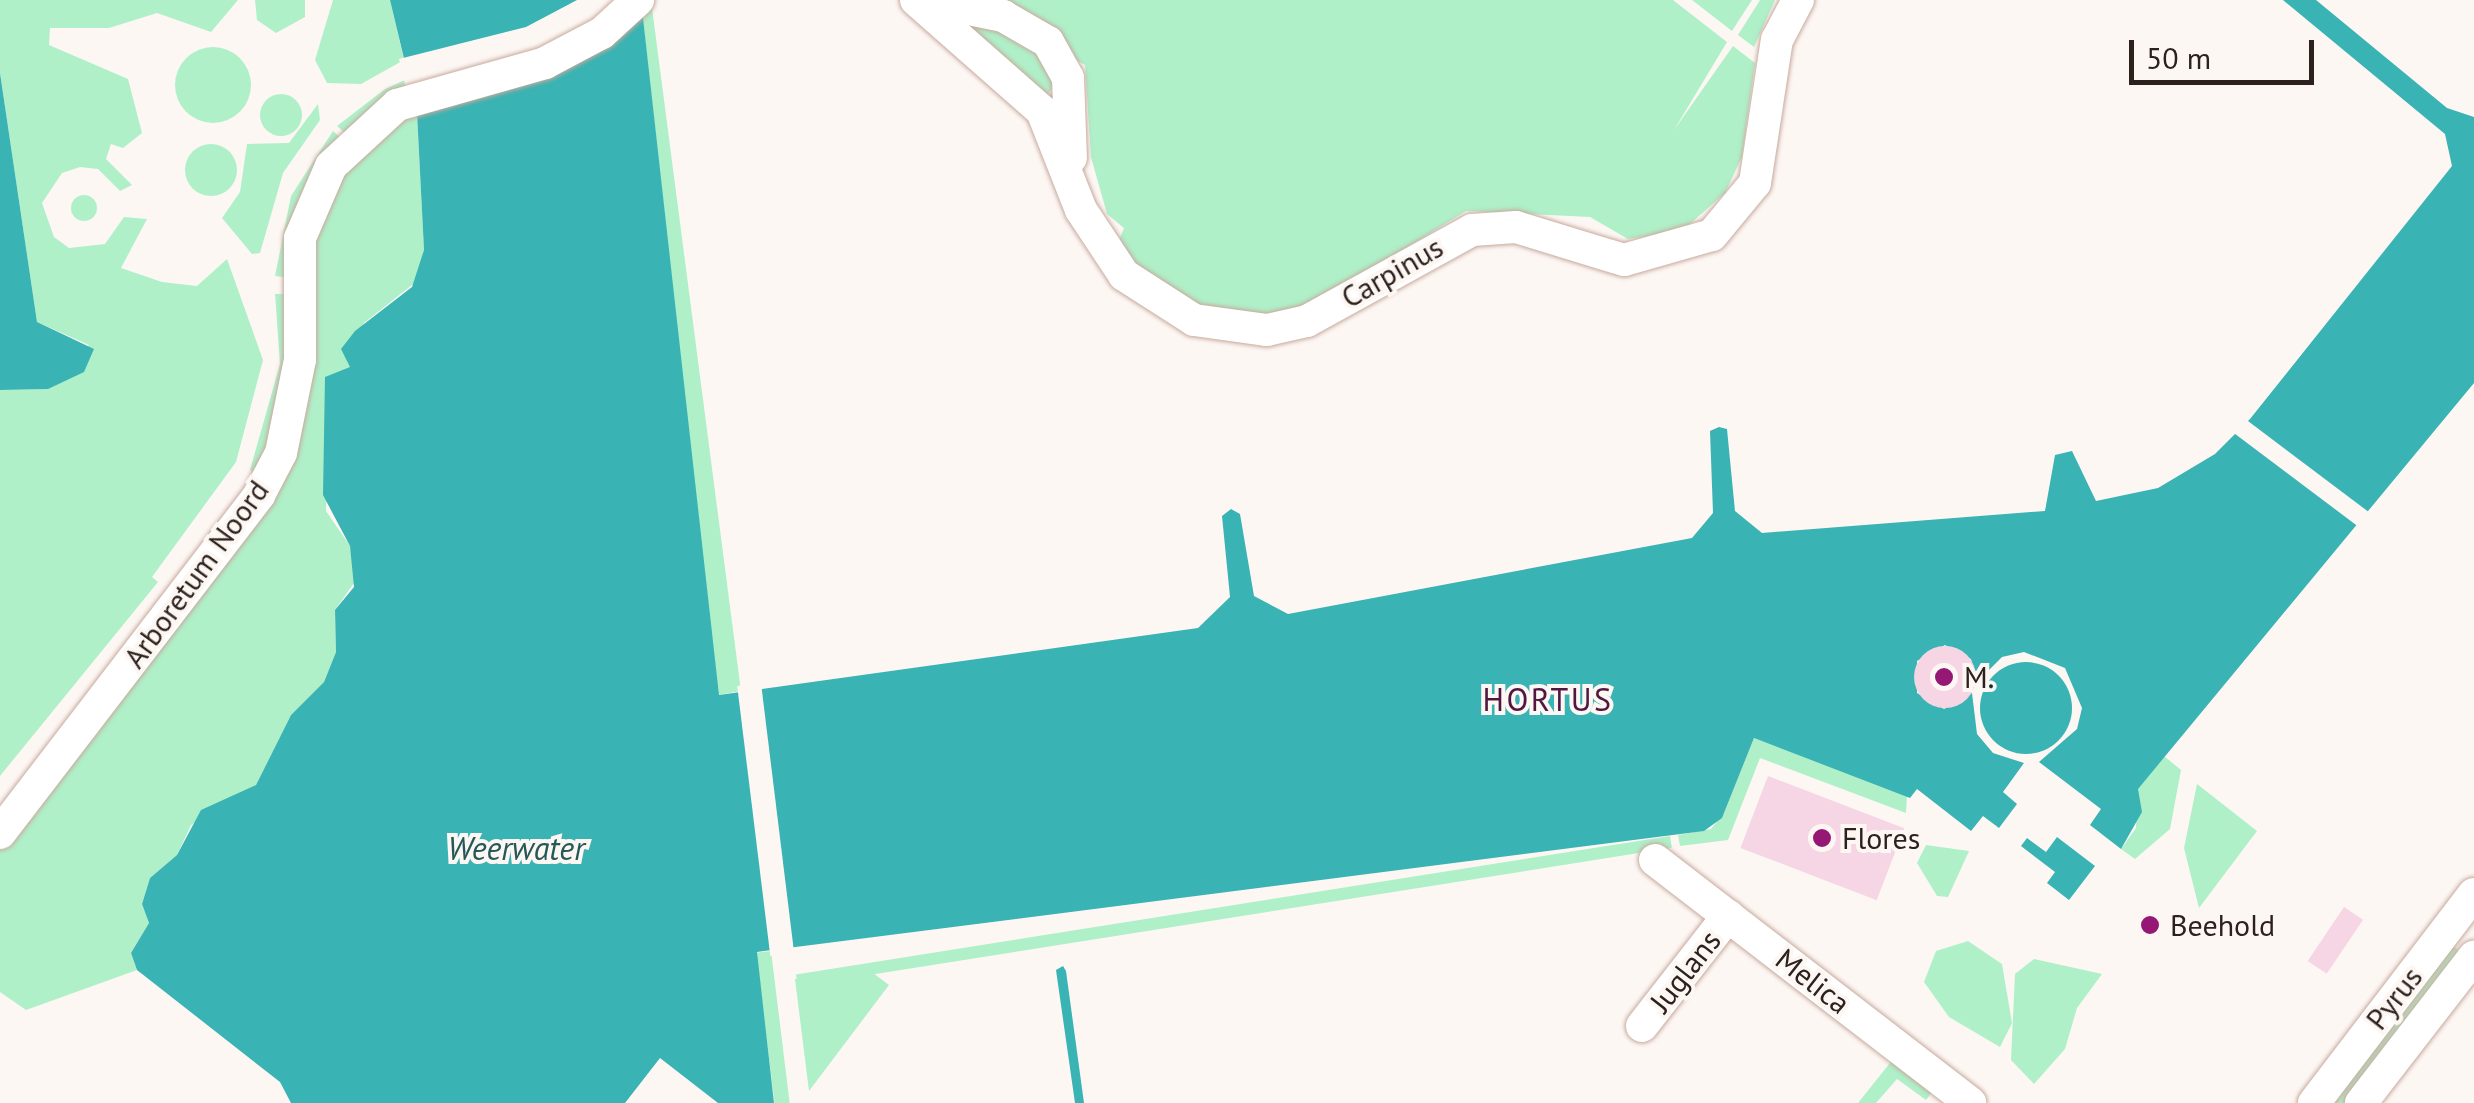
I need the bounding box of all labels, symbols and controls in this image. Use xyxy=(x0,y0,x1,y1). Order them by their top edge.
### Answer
scale bar xyxy=(2134,20,2319,82)
text: 50 m xyxy=(2146,38,2211,77)
street label: Carpinus xyxy=(1335,229,1449,315)
street label: Arboretum Noord xyxy=(116,473,276,675)
place label: M. xyxy=(1964,659,1994,695)
marker: M. xyxy=(1933,666,1955,688)
district label: HORTUS xyxy=(1482,680,1614,718)
place label: Flores xyxy=(1842,820,1920,856)
marker: Flores xyxy=(1811,827,1833,849)
water label: Weerwater xyxy=(447,829,585,867)
place label: Beehold xyxy=(2170,907,2275,943)
marker: Beehold xyxy=(2139,914,2161,936)
street label: Juglans xyxy=(1642,923,1728,1019)
street label: Melica xyxy=(1769,941,1857,1021)
street label: Pyrus xyxy=(2358,959,2430,1037)

